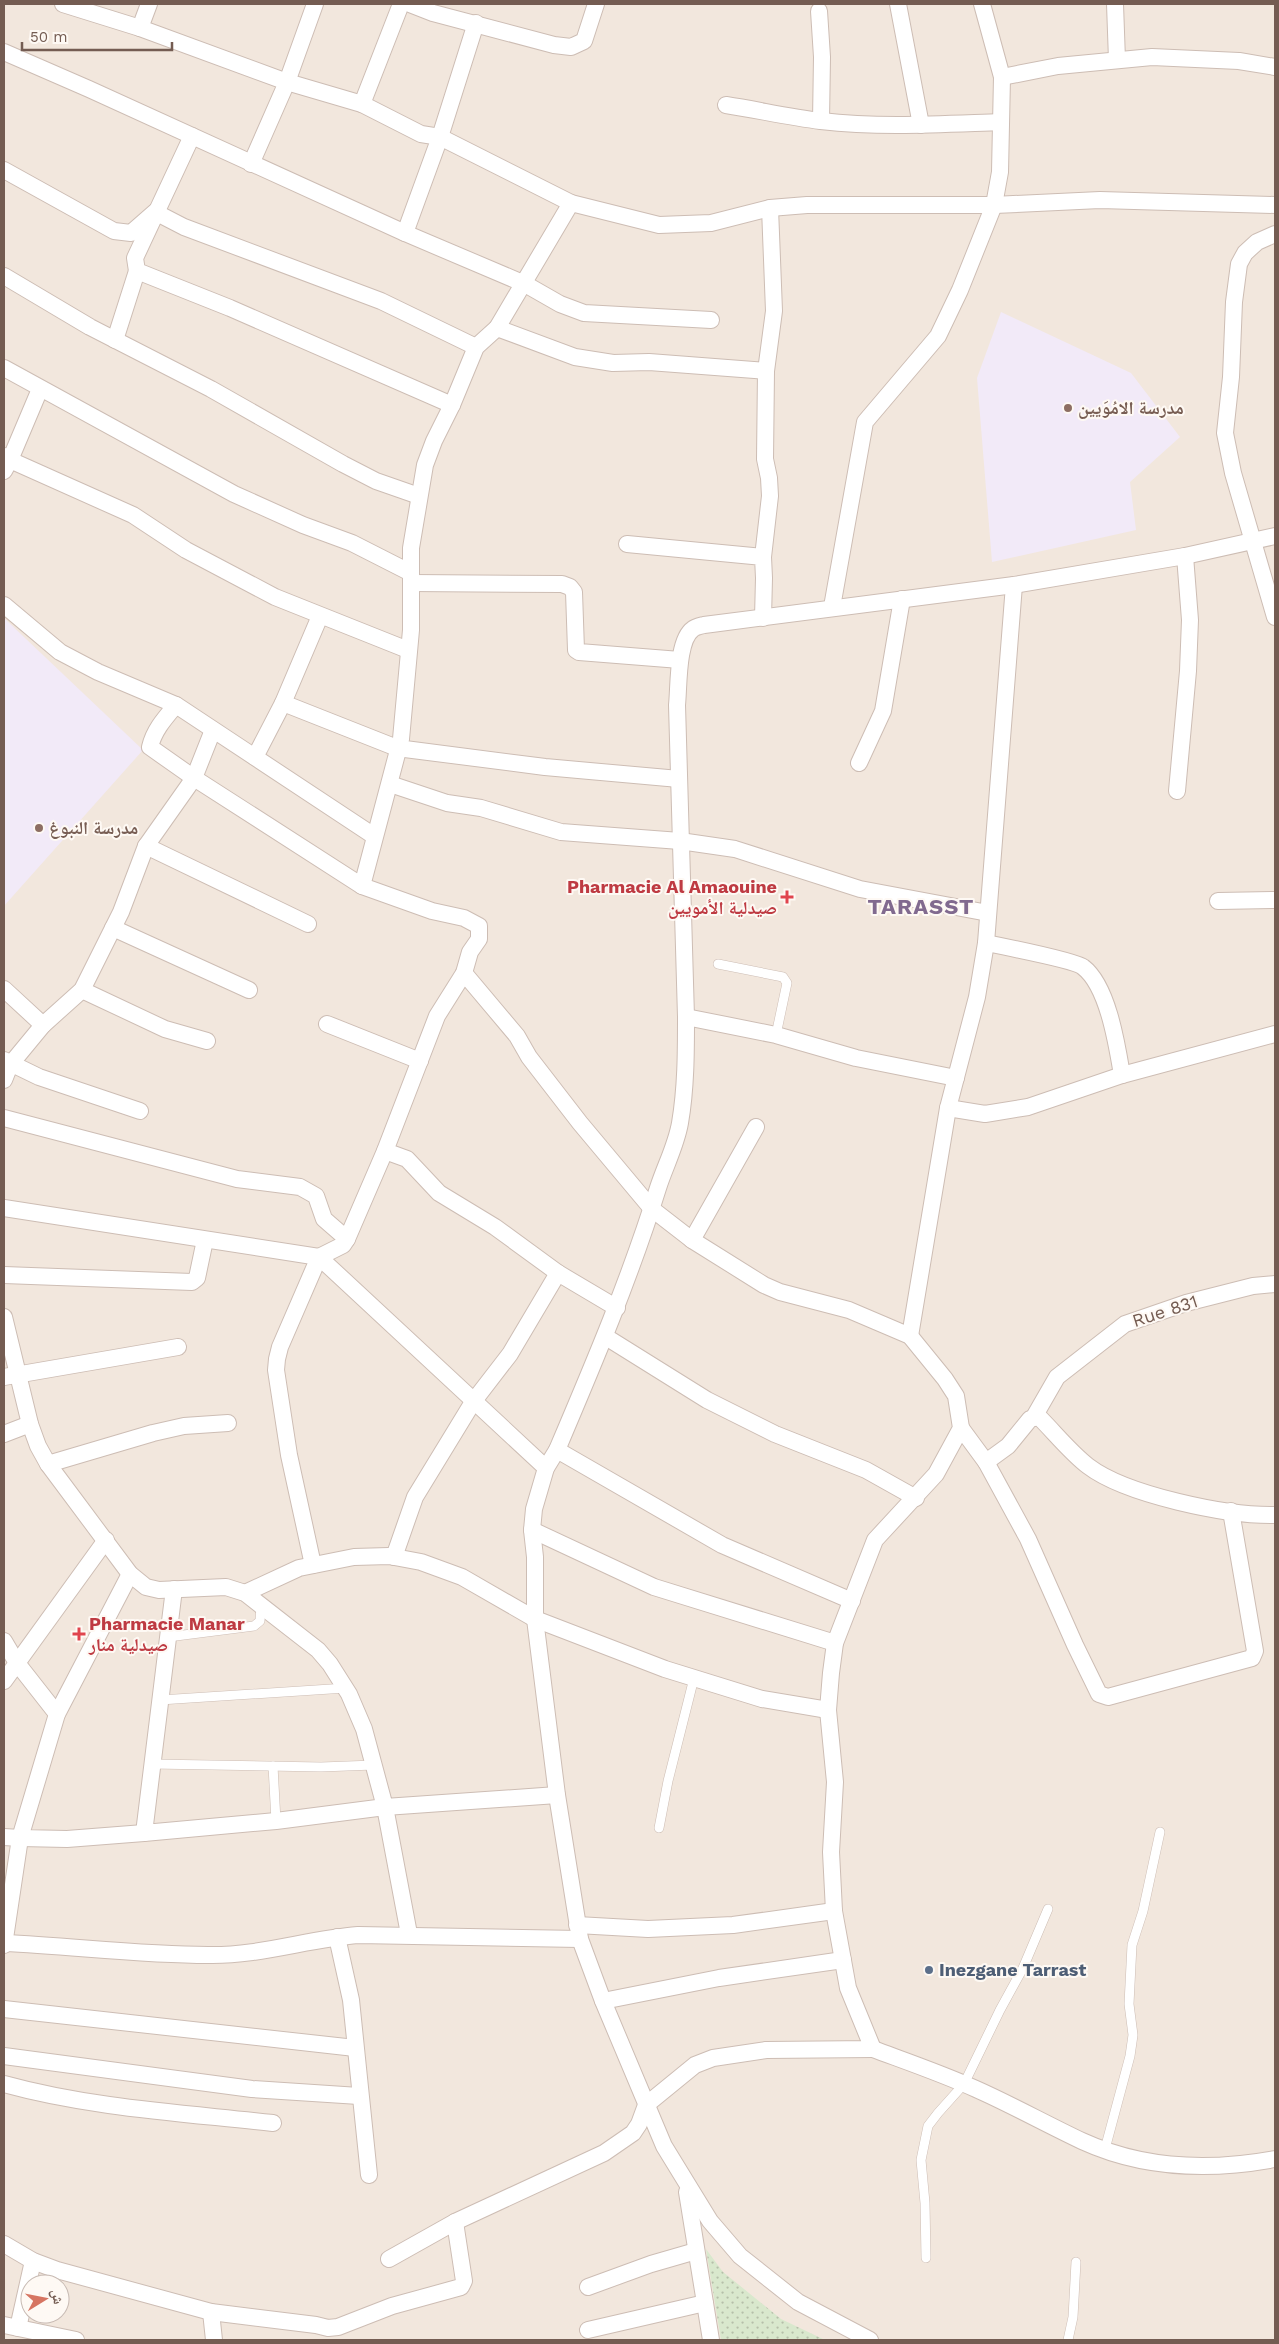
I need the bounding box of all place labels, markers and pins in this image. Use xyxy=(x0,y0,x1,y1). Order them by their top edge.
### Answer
place label: مدرسة الامُوَيين xyxy=(1078,397,1184,419)
marker: مدرسة الامُوَيين xyxy=(1062,402,1074,414)
place label: مدرسة النبوغ xyxy=(49,817,138,839)
marker: مدرسة النبوغ xyxy=(33,822,45,834)
place label: Pharmacie Al Amaouine صيدلية الأمويين xyxy=(567,876,777,919)
marker: Pharmacie Al Amaouine صيدلية الأمويين xyxy=(781,891,793,903)
place label: Pharmacie Manar صيدلية منار xyxy=(88,1613,245,1655)
marker: Pharmacie Manar صيدلية منار xyxy=(73,1628,85,1640)
place label: Inezgane Tarrast xyxy=(939,1959,1086,1980)
marker: Inezgane Tarrast xyxy=(923,1964,935,1976)

